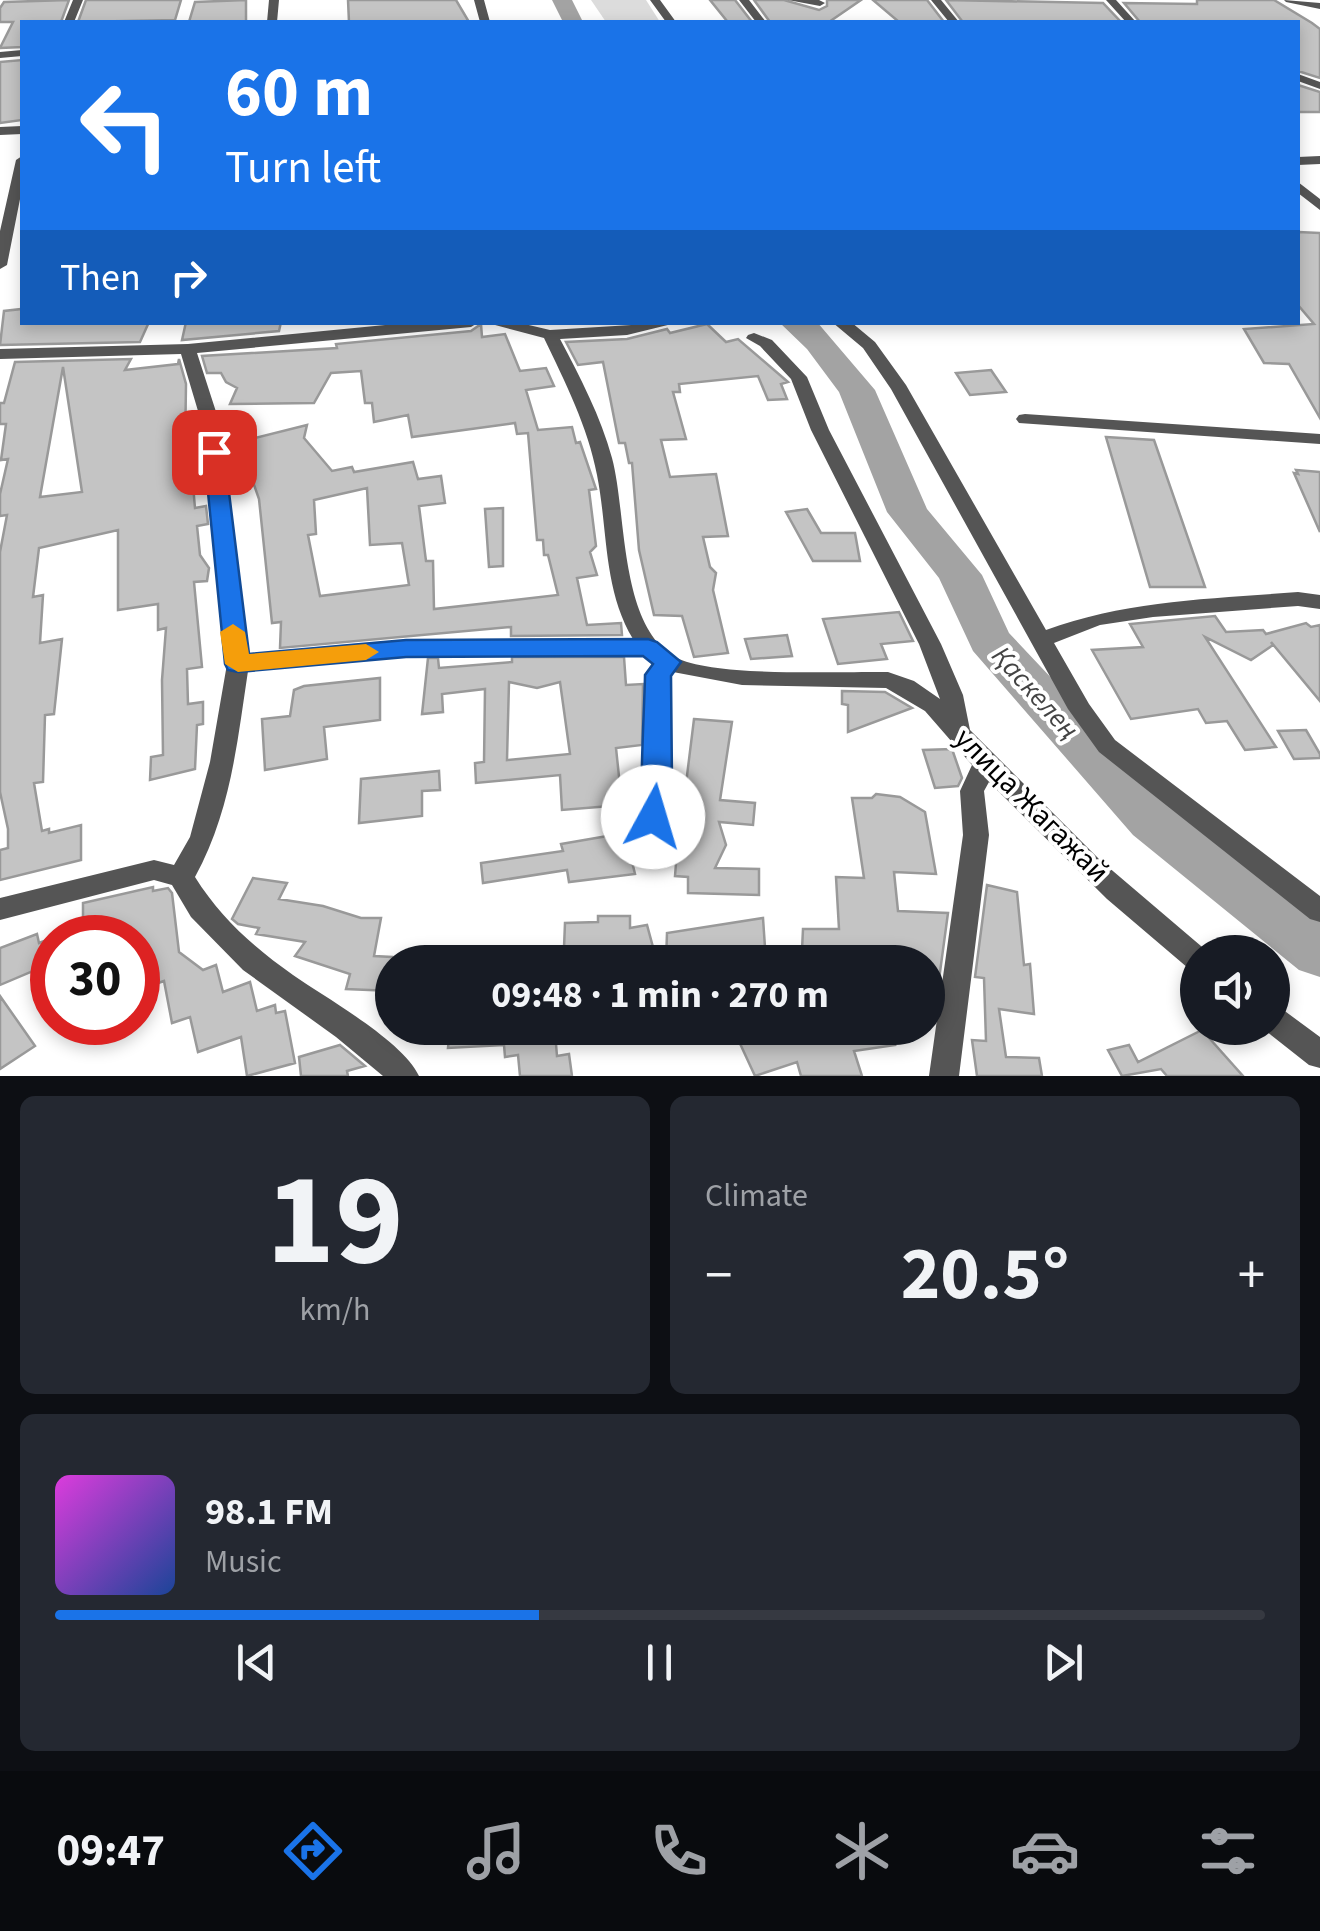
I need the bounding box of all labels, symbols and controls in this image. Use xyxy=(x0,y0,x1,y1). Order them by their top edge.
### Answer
text: 60 m xyxy=(225,43,373,143)
icon: left xyxy=(60,60,190,190)
text: Turn left xyxy=(225,136,381,200)
icon: right xyxy=(161,250,216,305)
text: Then xyxy=(60,251,141,305)
pin xyxy=(172,410,257,495)
icon: arrive xyxy=(187,425,242,480)
water label: Қаскелең xyxy=(982,637,1088,748)
street label: улица Жагажай xyxy=(944,718,1119,893)
position arrow xyxy=(601,765,705,869)
speed limit sign: 30 xyxy=(30,915,160,1045)
map controls xyxy=(1180,935,1290,1045)
button: sound xyxy=(1180,935,1290,1045)
text: 09:48 · 1 min · 270 m xyxy=(491,968,829,1022)
text: 19 xyxy=(266,1129,404,1314)
text: Climate xyxy=(705,1173,808,1219)
text: 20.5° xyxy=(901,1221,1069,1328)
text: − xyxy=(705,1237,732,1315)
text: + xyxy=(1238,1237,1265,1315)
text: km/h xyxy=(300,1287,370,1333)
text: 98.1 FM xyxy=(205,1485,333,1539)
text: Music xyxy=(205,1539,282,1585)
icon: previous xyxy=(229,1635,284,1690)
icon: pause xyxy=(632,1635,687,1690)
icon: next xyxy=(1036,1635,1091,1690)
icon: directions xyxy=(278,1816,348,1886)
icon: music xyxy=(461,1816,531,1886)
icon: phone xyxy=(644,1816,714,1886)
icon: climate xyxy=(827,1816,897,1886)
icon: car xyxy=(1010,1816,1080,1886)
icon: filters xyxy=(1193,1816,1263,1886)
text: 09:47 xyxy=(57,1819,165,1883)

